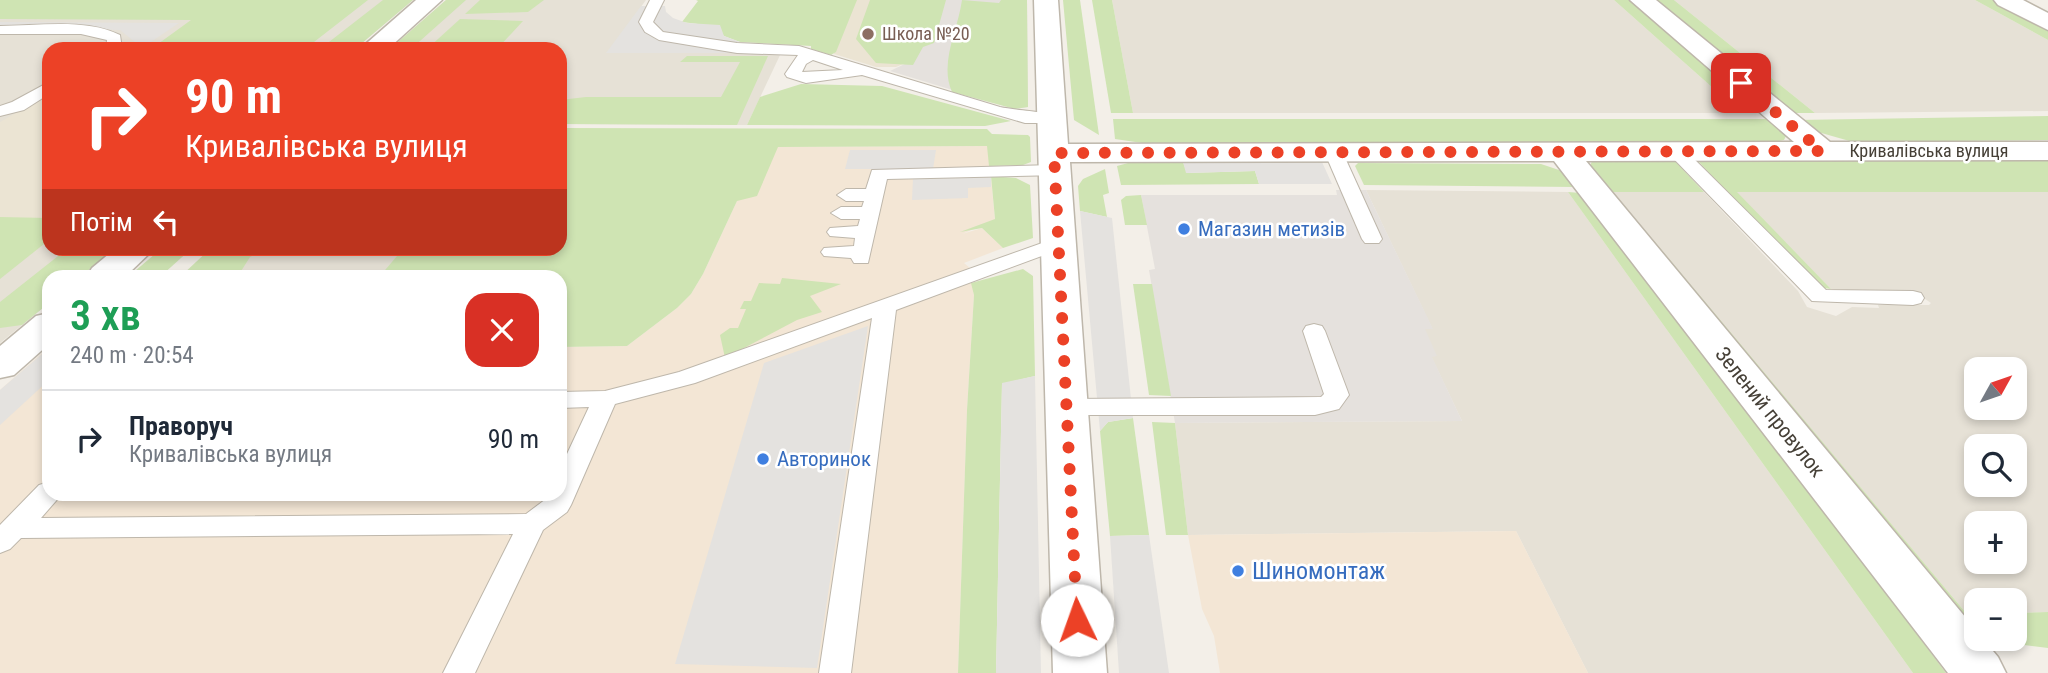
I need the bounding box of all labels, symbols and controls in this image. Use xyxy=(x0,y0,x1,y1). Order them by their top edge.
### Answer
place label: Школа №20 xyxy=(882,23,970,44)
marker: Школа №20 xyxy=(860,26,876,42)
pin xyxy=(1711,53,1771,113)
icon: arrive xyxy=(1722,64,1760,102)
text: 90 m xyxy=(185,68,282,125)
icon: right xyxy=(70,70,161,161)
text: Кривалівська вулиця xyxy=(185,127,468,165)
street label: Кривалівська вулиця xyxy=(1849,140,2009,161)
icon: left xyxy=(147,203,185,241)
text: Потім xyxy=(70,207,133,237)
place label: Магазин метизів xyxy=(1198,217,1345,241)
marker: Магазин метизів xyxy=(1176,221,1192,237)
text: 3 хв xyxy=(70,291,141,340)
button: close xyxy=(465,293,539,367)
text: 240 m · 20:54 xyxy=(70,342,194,369)
street label: Зелений провулок xyxy=(1710,342,1830,482)
north arrow xyxy=(1964,357,2026,420)
map controls xyxy=(1964,357,2027,651)
text: Праворуч xyxy=(129,411,233,441)
icon: right xyxy=(70,420,108,458)
text: 90 m xyxy=(488,424,539,454)
button: search xyxy=(1964,434,2027,497)
text: Кривалівська вулиця xyxy=(129,441,332,468)
place label: Авторинок xyxy=(777,447,871,471)
marker: Авторинок xyxy=(755,451,771,467)
button: + xyxy=(1964,511,2027,574)
place label: Шиномонтаж xyxy=(1252,557,1385,585)
marker: Шиномонтаж xyxy=(1230,563,1246,579)
position arrow xyxy=(1040,583,1114,657)
button: − xyxy=(1964,588,2027,651)

